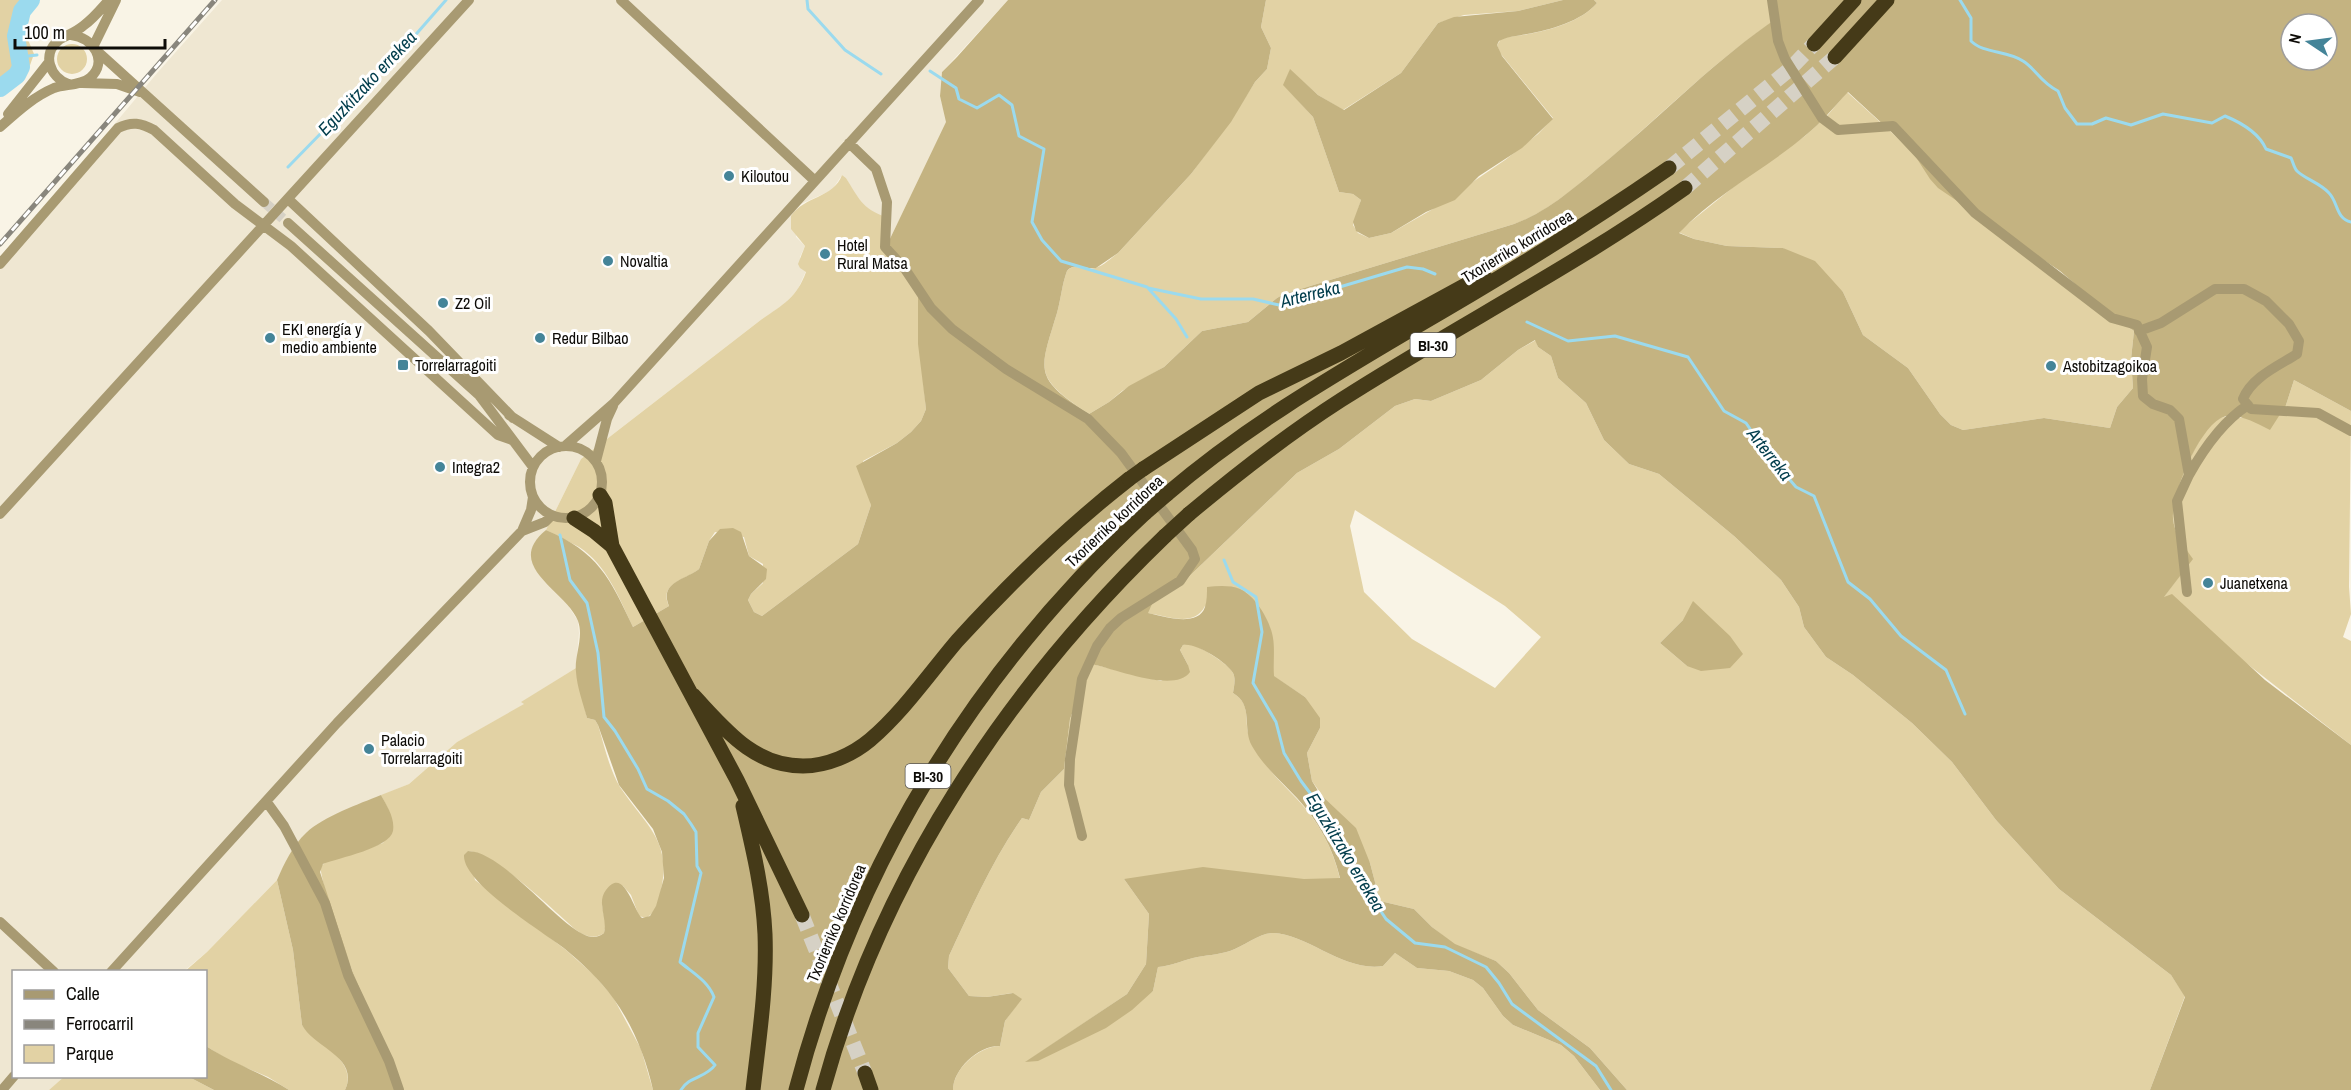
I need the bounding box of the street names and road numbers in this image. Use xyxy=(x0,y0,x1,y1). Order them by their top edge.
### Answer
street label: Txorierriko korridorea xyxy=(1457,204,1577,288)
road number: BI-30 xyxy=(1410,333,1456,357)
street label: Txorierriko korridorea xyxy=(1060,469,1168,572)
road number: BI-30 xyxy=(906,764,950,788)
street label: Txorierriko korridorea xyxy=(801,860,871,985)

